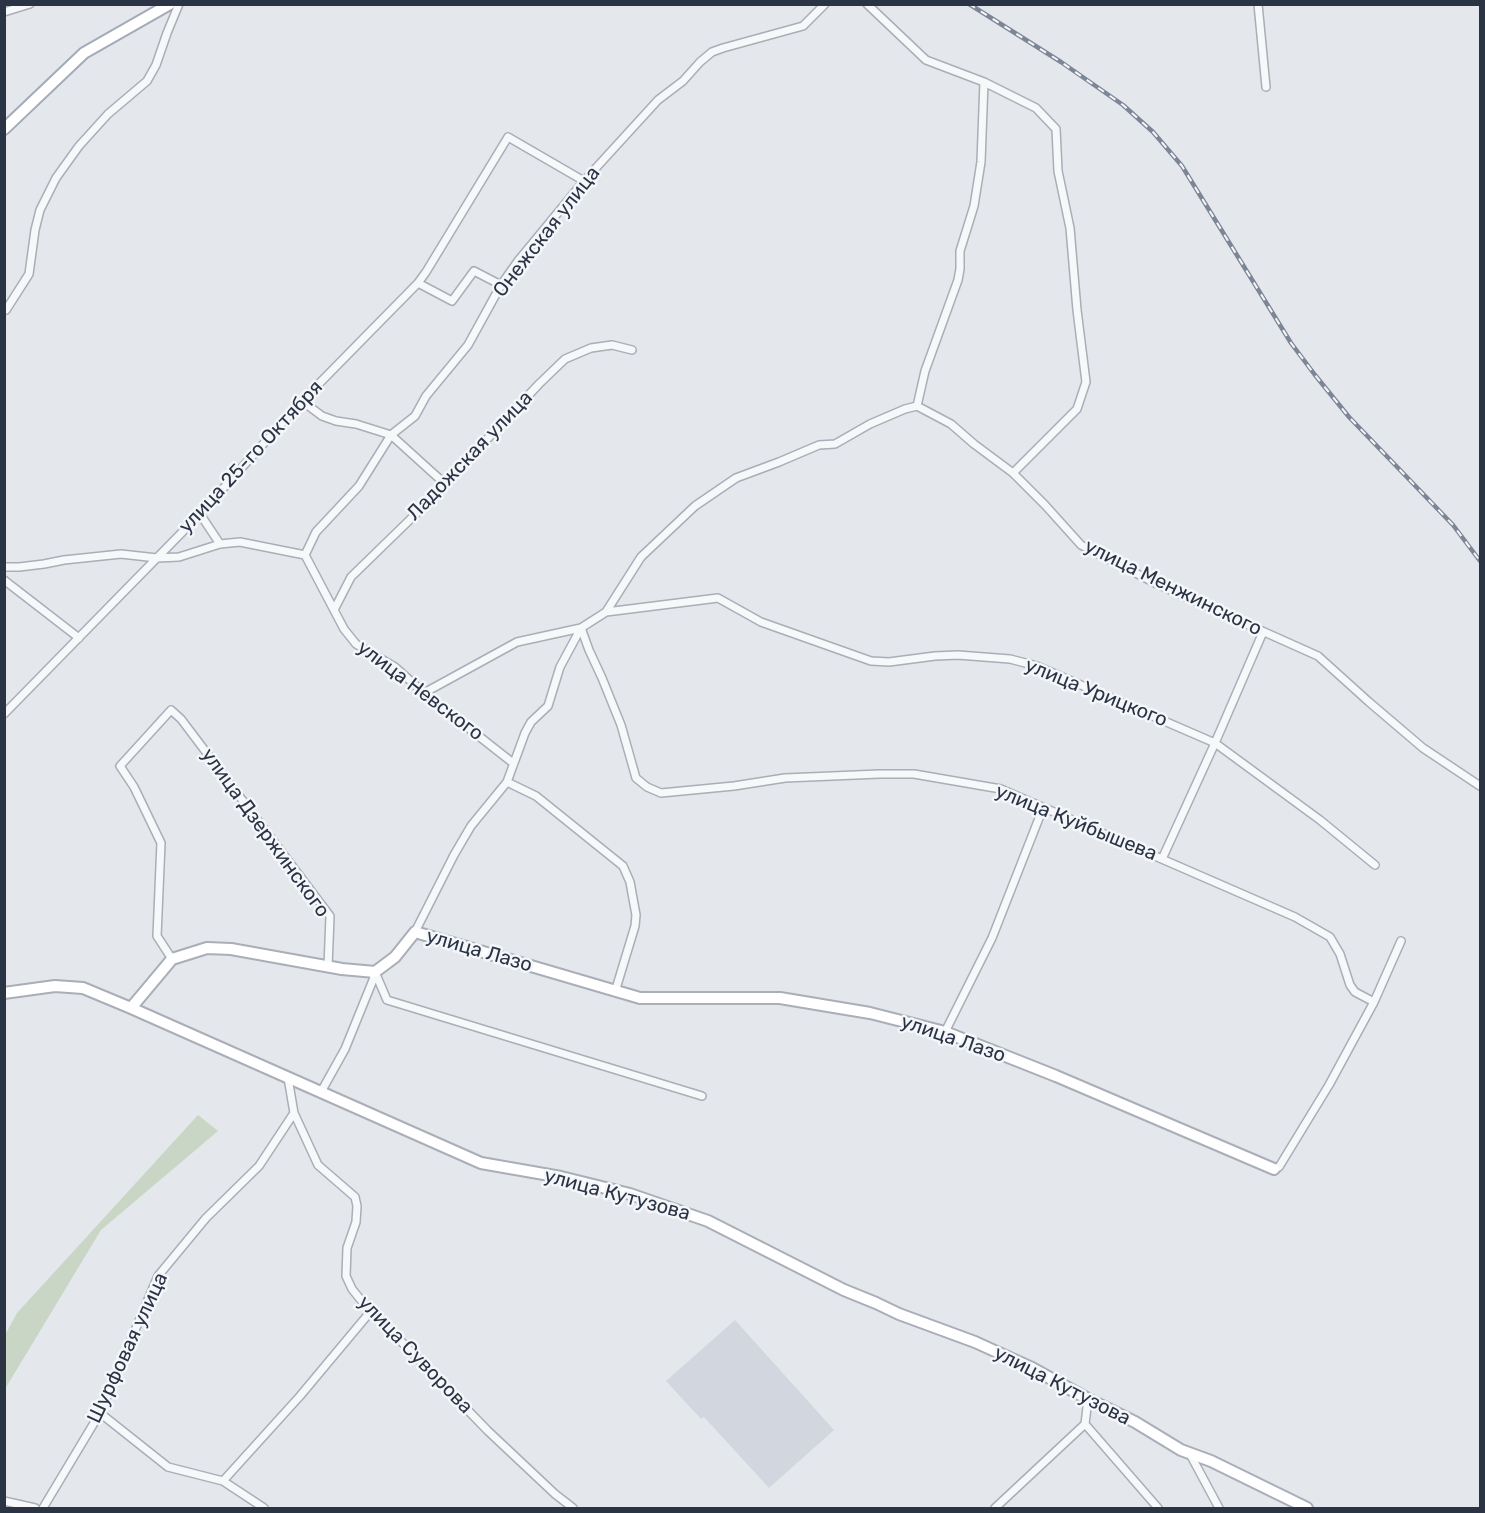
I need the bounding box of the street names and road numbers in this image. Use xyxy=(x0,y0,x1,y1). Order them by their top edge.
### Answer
street label: Онежская улица xyxy=(489,162,605,302)
street label: улица 25-го Октября xyxy=(174,376,328,538)
street label: Ладожская улица xyxy=(402,386,538,526)
street label: улица Менжинского xyxy=(1080,535,1266,641)
street label: улица Невского xyxy=(352,636,488,746)
street label: улица Урицкого xyxy=(1021,654,1171,732)
street label: улица Дзержинского xyxy=(196,744,334,922)
street label: улица Куйбышева xyxy=(992,780,1160,866)
street label: улица Лазо xyxy=(423,924,535,978)
street label: улица Лазо xyxy=(897,1010,1009,1068)
street label: улица Кутузова xyxy=(541,1164,693,1226)
street label: Шурфовая улица xyxy=(83,1269,173,1427)
street label: улица Суворова xyxy=(353,1291,477,1419)
street label: улица Кутузова xyxy=(990,1341,1134,1431)

